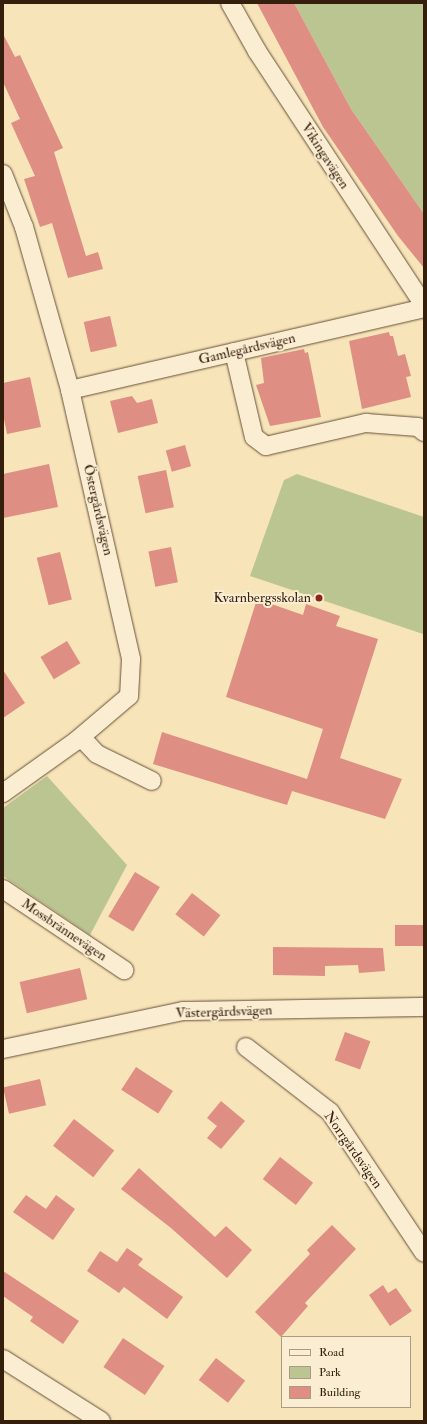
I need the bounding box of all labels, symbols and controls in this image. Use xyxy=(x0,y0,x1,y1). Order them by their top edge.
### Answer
street label: Vikingavägen xyxy=(297,120,353,192)
street label: Gamlegårdsvägen xyxy=(197,330,297,368)
street label: Östergårdsvägen xyxy=(79,463,117,557)
place label: Kvarnbergsskolan xyxy=(214,590,311,606)
marker: Kvarnbergsskolan xyxy=(314,593,324,603)
street label: Mossbrännevägen xyxy=(18,895,110,965)
street label: Västergårdsvägen xyxy=(175,1002,273,1022)
street label: Norrgårdsvägen xyxy=(320,1108,386,1192)
legend xyxy=(281,1336,411,1408)
text: Road xyxy=(319,1345,344,1360)
text: Park xyxy=(319,1365,341,1380)
text: Building xyxy=(319,1385,360,1400)

